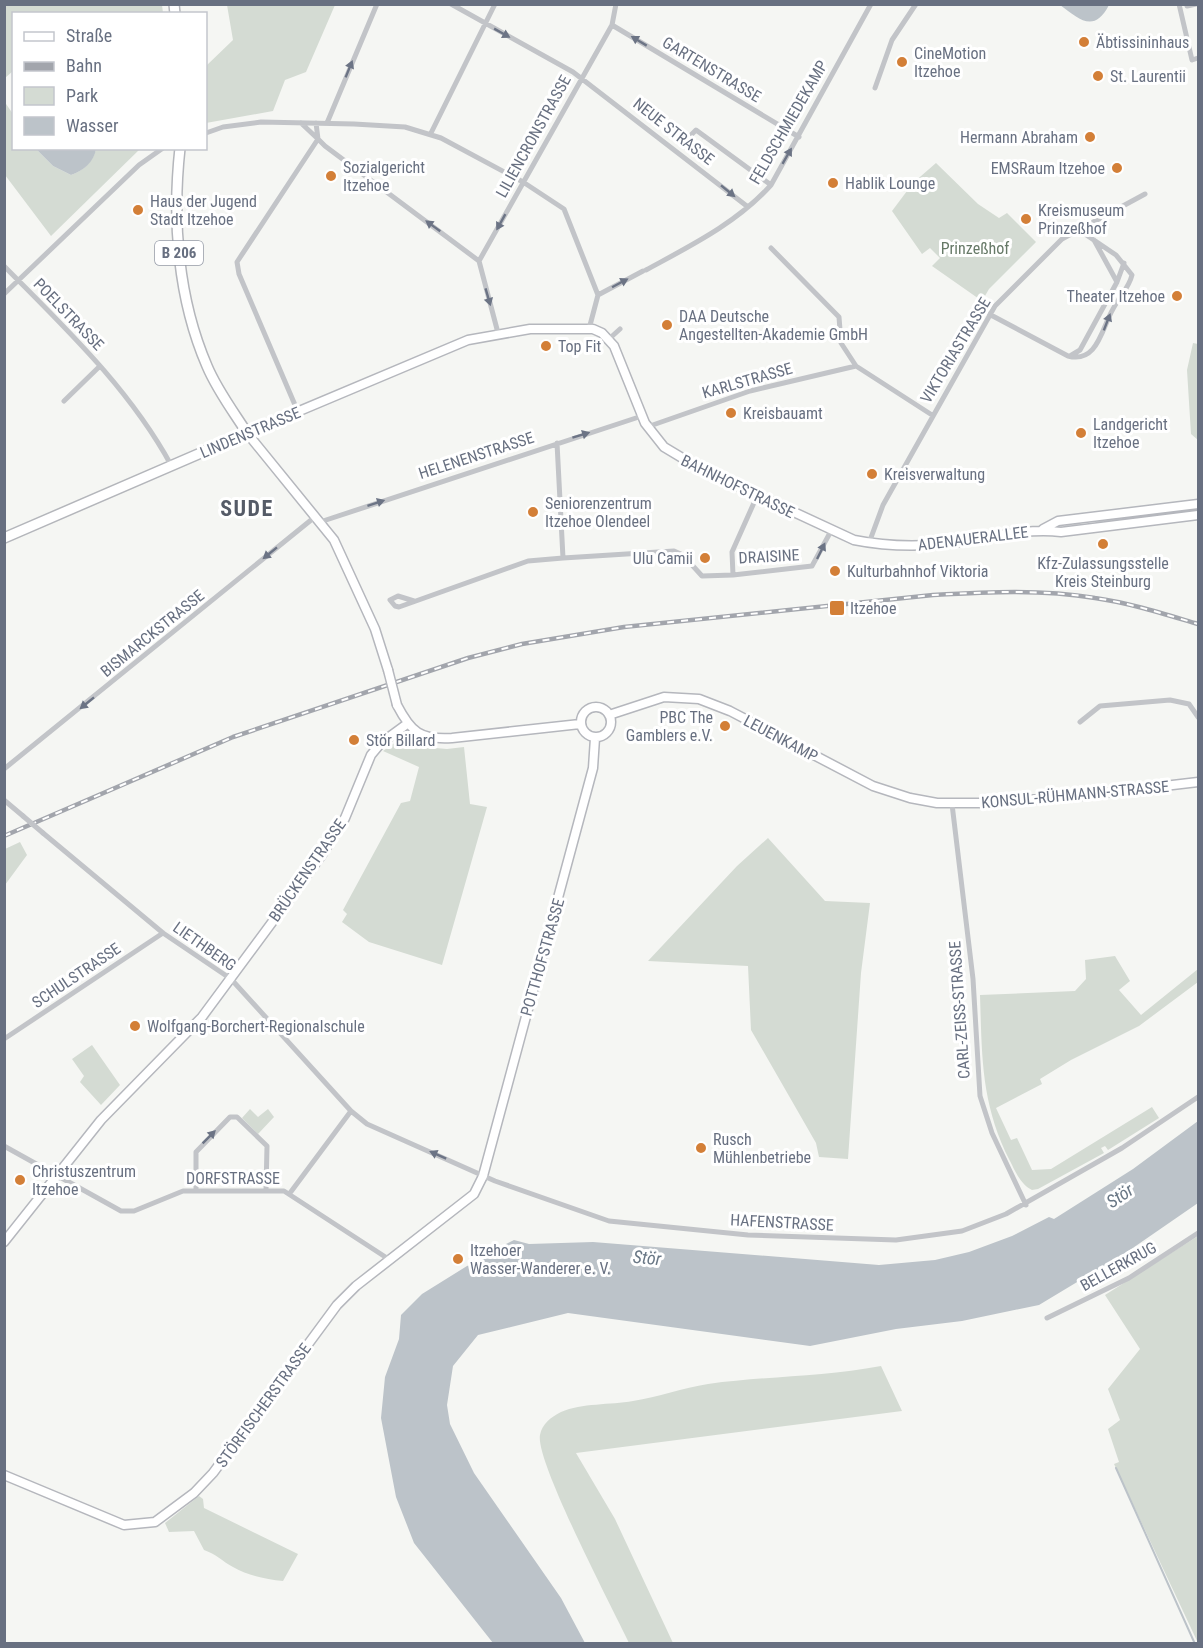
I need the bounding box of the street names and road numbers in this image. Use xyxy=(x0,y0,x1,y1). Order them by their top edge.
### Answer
street label: GARTENSTRASSE xyxy=(659,33,765,106)
street label: FELDSCHMIEDEKAMP xyxy=(745,57,832,187)
street label: LILIENCRONSTRASSE xyxy=(492,72,575,201)
street label: NEUE STRASSE xyxy=(629,94,718,169)
road number: B 206 xyxy=(155,241,203,265)
street label: POELSTRASSE xyxy=(30,274,108,354)
street label: VIKTORIASTRASSE xyxy=(916,294,995,407)
street label: KARLSTRASSE xyxy=(700,359,794,402)
street label: LINDENSTRASSE xyxy=(197,403,303,462)
street label: HELENENSTRASSE xyxy=(416,428,536,483)
street label: BAHNHOFSTRASSE xyxy=(678,451,798,522)
street label: ADENAUERALLEE xyxy=(917,522,1029,555)
street label: DRAISINE xyxy=(738,545,800,568)
street label: BISMARCKSTRASSE xyxy=(97,586,208,681)
street label: LEUENKAMP xyxy=(740,711,821,766)
street label: KONSUL-RÜHMANN-STRASSE xyxy=(980,777,1170,812)
street label: BRÜCKENSTRASSE xyxy=(265,815,350,925)
street label: POTTHOFSTRASSE xyxy=(517,896,568,1018)
street label: LIETHBERG xyxy=(170,918,240,975)
street label: SCHULSTRASSE xyxy=(28,939,124,1012)
street label: CARL-ZEISS-STRASSE xyxy=(945,940,974,1080)
street label: DORFSTRASSE xyxy=(186,1169,280,1188)
street label: HAFENSTRASSE xyxy=(730,1210,834,1235)
street label: BELLERKRUG xyxy=(1077,1238,1160,1295)
street label: STÖRFISCHERSTRASSE xyxy=(212,1339,315,1471)

